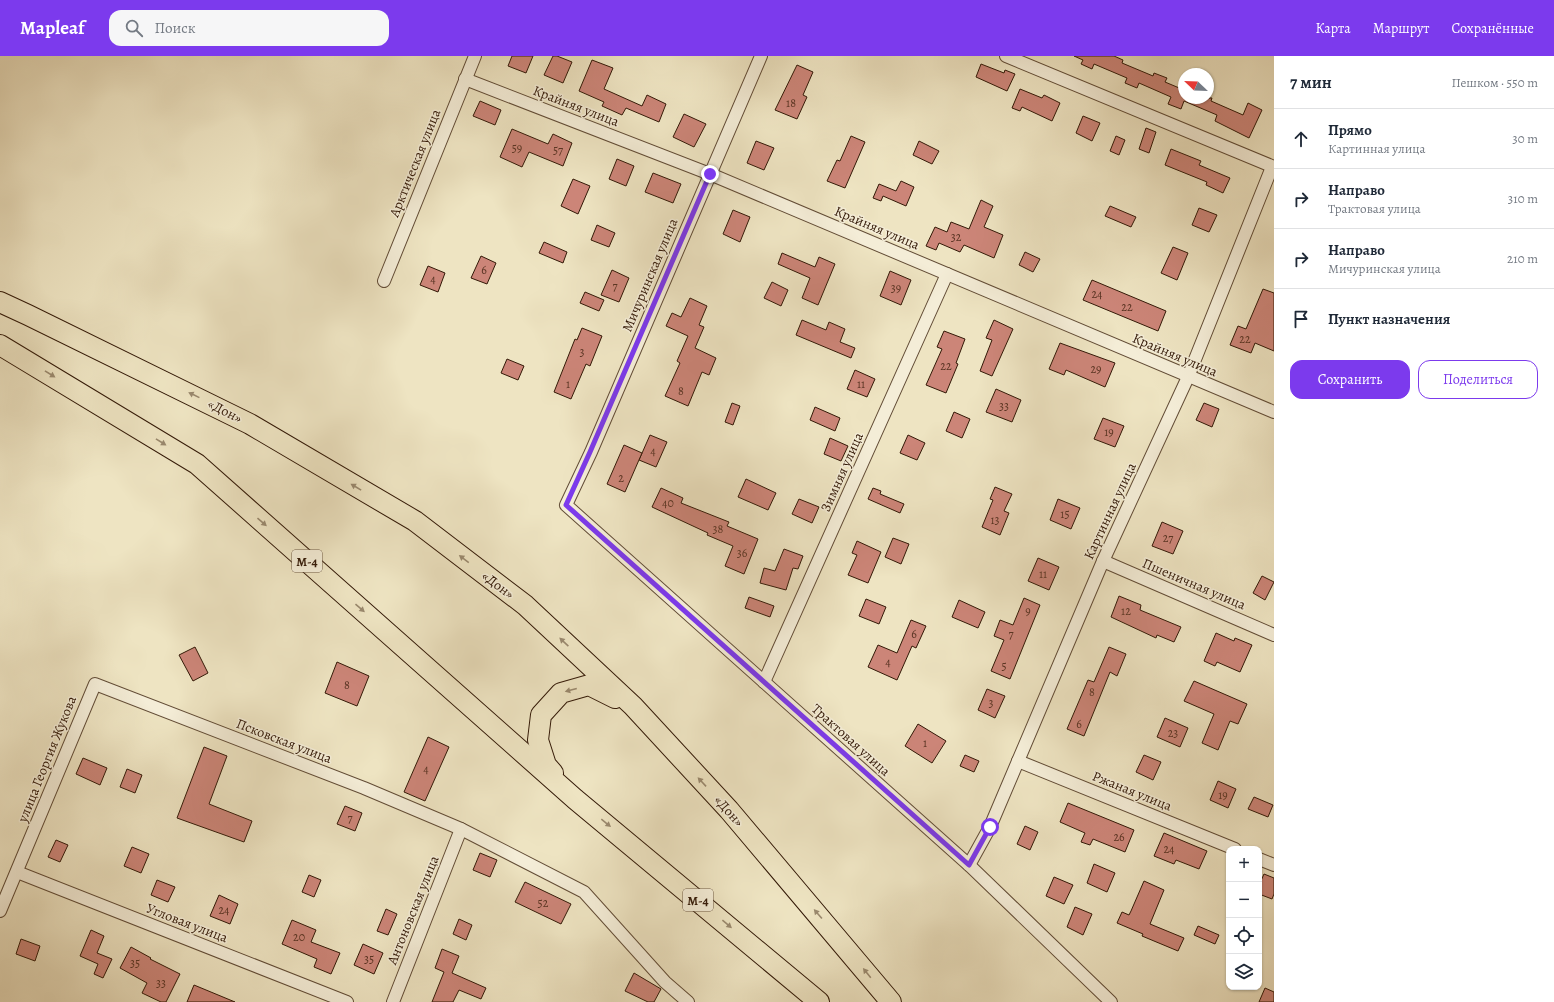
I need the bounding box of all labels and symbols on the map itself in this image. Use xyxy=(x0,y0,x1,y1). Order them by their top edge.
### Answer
north arrow xyxy=(1178,68,1214,104)
street label: Крайняя улица xyxy=(530,81,622,131)
house number: 18 xyxy=(786,95,796,111)
street label: Арктическая улица xyxy=(384,106,446,221)
house number: 59 xyxy=(512,140,522,156)
house number: 57 xyxy=(553,142,564,158)
route end xyxy=(701,165,719,183)
street label: Крайняя улица xyxy=(831,202,923,255)
street label: Мичуринская улица xyxy=(618,215,683,335)
house number: 32 xyxy=(951,229,962,245)
house number: 6 xyxy=(481,262,487,278)
house number: 4 xyxy=(430,271,436,287)
house number: 7 xyxy=(612,278,618,294)
house number: 39 xyxy=(891,280,901,296)
house number: 24 xyxy=(1091,286,1103,302)
house number: 22 xyxy=(1121,299,1133,315)
street label: Крайняя улица xyxy=(1129,329,1221,382)
house number: 22 xyxy=(1239,331,1251,347)
house number: 3 xyxy=(580,344,585,360)
house number: 22 xyxy=(940,358,952,374)
house number: 29 xyxy=(1090,361,1102,377)
one-way arrow xyxy=(45,370,55,378)
house number: 1 xyxy=(566,376,570,392)
house number: 11 xyxy=(857,376,865,392)
house number: 8 xyxy=(678,383,684,399)
one-way arrow xyxy=(188,392,200,398)
street label: «Дон» xyxy=(205,394,245,428)
house number: 33 xyxy=(999,398,1009,414)
house number: 19 xyxy=(1104,424,1114,440)
street label: Зимняя улица xyxy=(816,429,868,515)
one-way arrow xyxy=(156,438,166,446)
house number: 4 xyxy=(650,443,656,459)
street label: Картинная улица xyxy=(1079,459,1141,563)
house number: 2 xyxy=(618,470,624,486)
one-way arrow xyxy=(350,483,362,490)
house number: 40 xyxy=(662,495,674,511)
house number: 15 xyxy=(1060,506,1070,522)
house number: 13 xyxy=(990,512,1000,528)
one-way arrow xyxy=(258,517,267,526)
house number: 38 xyxy=(713,521,724,537)
house number: 27 xyxy=(1163,530,1174,546)
house number: 36 xyxy=(737,545,748,561)
road number: М-4 xyxy=(292,550,322,572)
one-way arrow xyxy=(458,554,469,563)
street label: Пшеничная улица xyxy=(1139,554,1249,615)
house number: 11 xyxy=(1039,566,1047,582)
street label: «Дон» xyxy=(478,567,518,603)
house number: 9 xyxy=(1025,603,1031,619)
house number: 12 xyxy=(1121,603,1131,619)
one-way arrow xyxy=(355,604,365,613)
house number: 6 xyxy=(911,626,917,642)
house number: 7 xyxy=(1008,626,1014,642)
one-way arrow xyxy=(559,637,569,647)
house number: 4 xyxy=(885,654,891,670)
house number: 5 xyxy=(1001,658,1007,674)
house number: 8 xyxy=(344,677,350,693)
house number: 8 xyxy=(1089,684,1095,700)
one-way arrow xyxy=(565,687,577,693)
street label: улица Георгия Жукова xyxy=(13,692,81,826)
house number: 3 xyxy=(989,695,994,711)
street label: Трактовая улица xyxy=(807,699,895,781)
street label: Псковская улица xyxy=(233,714,335,768)
house number: 6 xyxy=(1076,716,1082,732)
house number: 23 xyxy=(1168,725,1178,741)
house number: 1 xyxy=(923,735,927,751)
house number: 4 xyxy=(423,761,429,777)
street label: Ржаная улица xyxy=(1089,766,1175,816)
one-way arrow xyxy=(698,777,707,787)
house number: 19 xyxy=(1218,787,1228,803)
street label: «Дон» xyxy=(710,791,748,831)
house number: 7 xyxy=(347,810,353,826)
route start xyxy=(981,818,999,836)
one-way arrow xyxy=(600,819,611,828)
house number: 26 xyxy=(1113,829,1125,845)
house number: 24 xyxy=(1163,841,1175,857)
street label: Антоновская улица xyxy=(382,852,444,968)
road number: М-4 xyxy=(683,889,713,911)
house number: 52 xyxy=(538,895,549,911)
street label: Угловая улица xyxy=(144,899,231,947)
house number: 24 xyxy=(218,902,230,918)
one-way arrow xyxy=(814,910,823,919)
one-way arrow xyxy=(722,920,732,929)
house number: 20 xyxy=(293,929,305,945)
house number: 35 xyxy=(364,951,374,967)
house number: 35 xyxy=(130,955,140,971)
one-way arrow xyxy=(863,968,872,978)
house number: 33 xyxy=(156,975,166,991)

